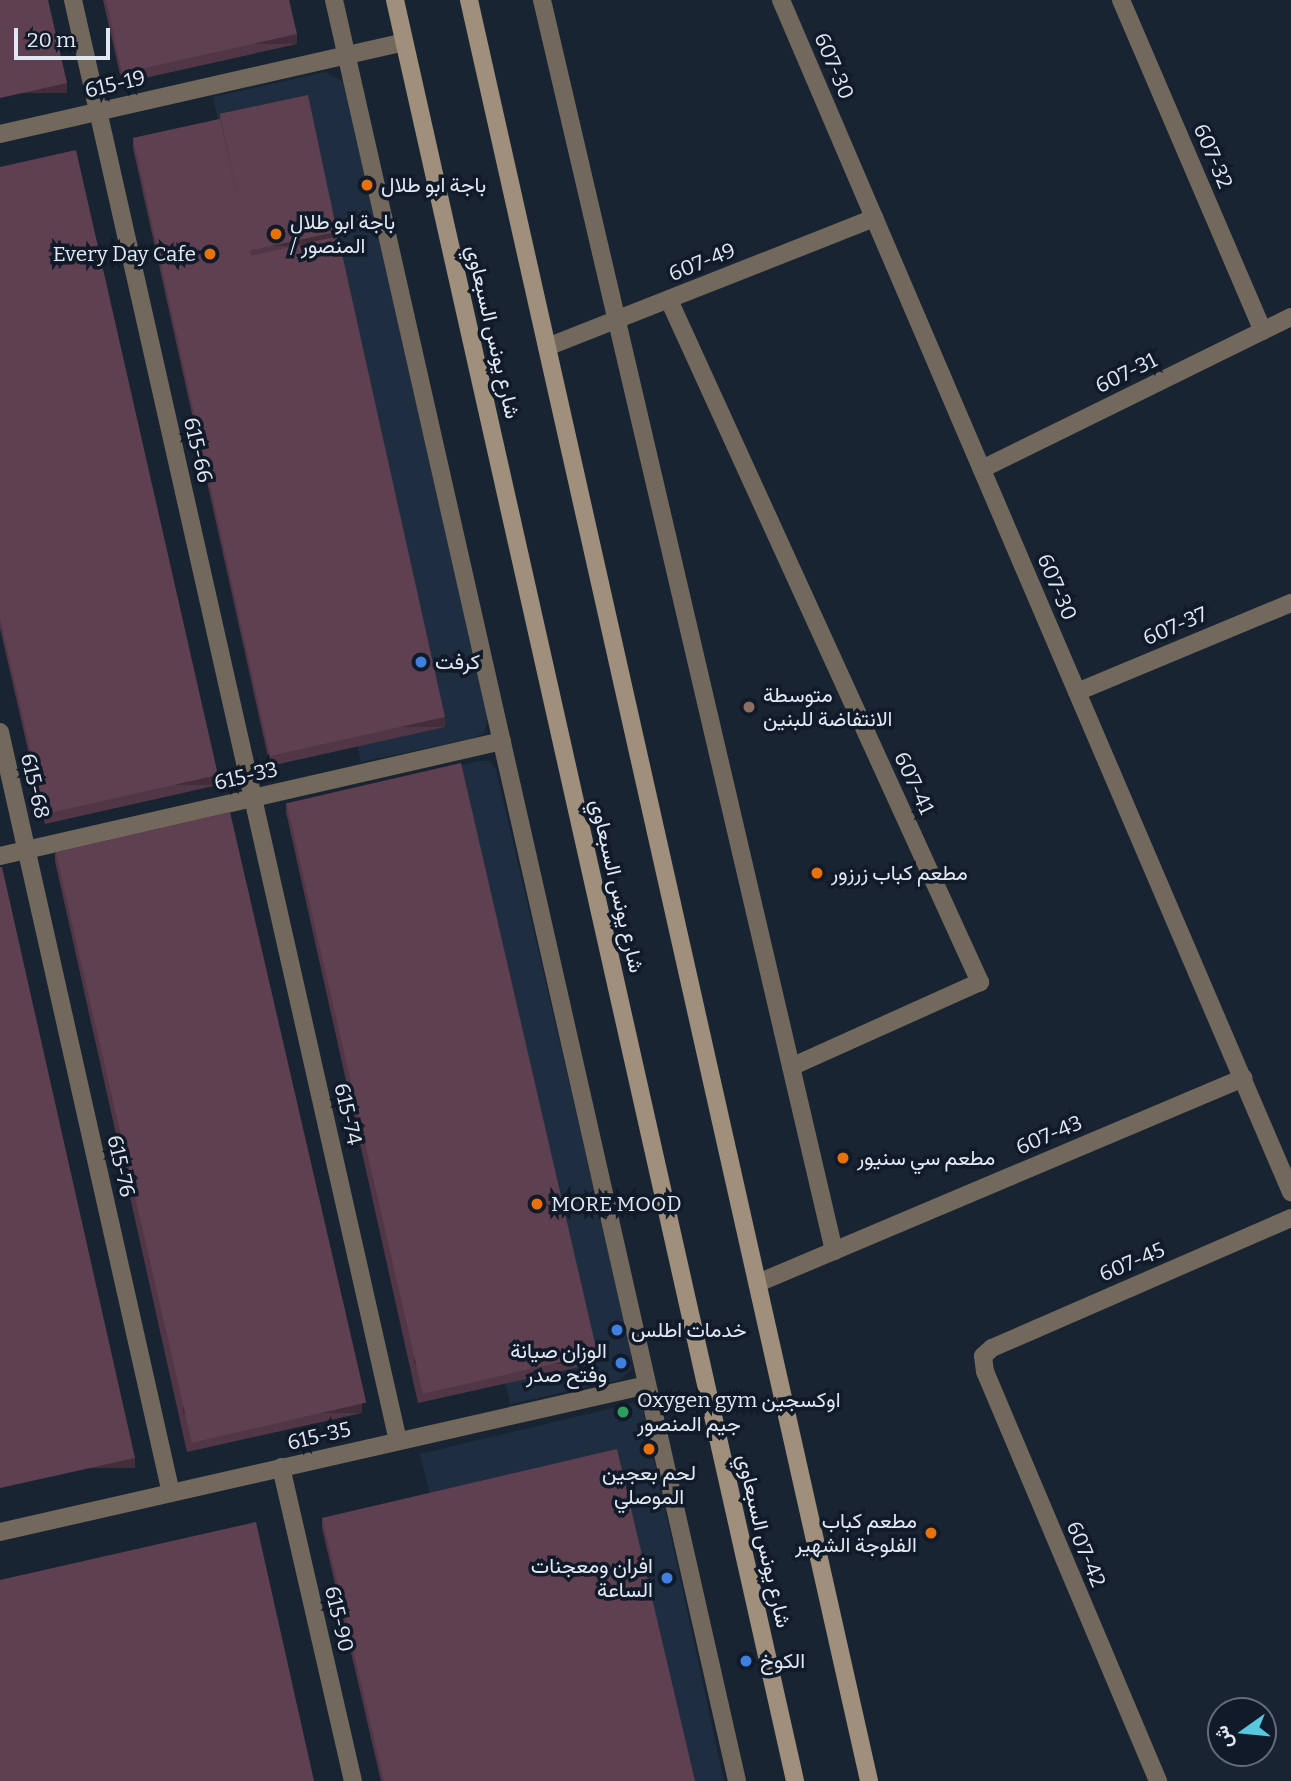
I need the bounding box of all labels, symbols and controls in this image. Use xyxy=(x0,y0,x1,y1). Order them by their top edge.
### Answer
scale bar xyxy=(18,14,114,58)
text: 20 m xyxy=(27,27,76,53)
street label: 607-30 xyxy=(809,29,859,103)
street label: 615-19 xyxy=(82,65,148,103)
street label: 607-32 xyxy=(1188,120,1238,192)
place label: باجة ابو طلال xyxy=(381,172,486,198)
marker: باجة ابو طلال xyxy=(359,177,375,193)
place label: باجة ابو طلال / المنصور xyxy=(290,209,395,259)
marker: باجة ابو طلال / المنصور xyxy=(268,226,284,242)
street label: 607-49 xyxy=(665,237,739,287)
place label: Every Day Cafe xyxy=(53,241,196,267)
street label: شارع يونس السبعاوي xyxy=(461,243,525,421)
marker: Every Day Cafe xyxy=(202,246,218,262)
street label: 607-31 xyxy=(1091,347,1161,399)
street label: 615-66 xyxy=(178,415,218,485)
street label: 607-30 xyxy=(1032,550,1082,624)
street label: 607-37 xyxy=(1139,601,1211,651)
place label: كرفت xyxy=(435,649,480,675)
marker: كرفت xyxy=(413,654,429,670)
place label: متوسطة الانتفاضة للبنين xyxy=(763,682,892,732)
marker: متوسطة الانتفاضة للبنين xyxy=(741,699,757,715)
street label: 607-41 xyxy=(889,748,939,818)
street label: 615-68 xyxy=(15,751,55,821)
street label: 615-33 xyxy=(212,756,280,796)
street label: شارع يونس السبعاوي xyxy=(585,797,649,975)
place label: مطعم كباب زرزور xyxy=(831,860,968,886)
marker: مطعم كباب زرزور xyxy=(809,865,825,881)
street label: 615-74 xyxy=(329,1081,367,1147)
street label: 607-43 xyxy=(1012,1110,1086,1160)
street label: 615-76 xyxy=(102,1133,140,1199)
place label: مطعم سي سنيور xyxy=(857,1145,995,1171)
marker: مطعم سي سنيور xyxy=(835,1150,851,1166)
place label: MORE MOOD xyxy=(551,1191,681,1217)
marker: MORE MOOD xyxy=(529,1196,545,1212)
street label: 607-45 xyxy=(1095,1237,1169,1287)
place label: خدمات اطلس xyxy=(631,1317,747,1343)
marker: خدمات اطلس xyxy=(609,1322,625,1338)
place label: الوزان صيانة وفتح صدر xyxy=(510,1338,607,1388)
marker: الوزان صيانة وفتح صدر xyxy=(613,1355,629,1371)
place label: Oxygen gym اوكسجين جيم المنصور xyxy=(637,1387,841,1437)
marker: Oxygen gym اوكسجين جيم المنصور xyxy=(615,1404,631,1420)
street label: 615-35 xyxy=(285,1417,353,1455)
marker: لحم بعجين الموصلي xyxy=(641,1441,657,1457)
street label: شارع يونس السبعاوي xyxy=(732,1452,796,1630)
place label: لحم بعجين الموصلي xyxy=(602,1460,696,1510)
place label: مطعم كباب الفلوجة الشهير xyxy=(795,1508,917,1558)
street label: 607-42 xyxy=(1061,1517,1111,1591)
marker: مطعم كباب الفلوجة الشهير xyxy=(923,1525,939,1541)
place label: افران ومعجنات الساعة xyxy=(531,1553,653,1603)
marker: افران ومعجنات الساعة xyxy=(659,1570,675,1586)
street label: 615-90 xyxy=(319,1584,359,1654)
place label: الكوخ xyxy=(760,1648,805,1674)
marker: الكوخ xyxy=(738,1653,754,1669)
north arrow xyxy=(1207,1697,1277,1767)
text: ش xyxy=(1209,1723,1237,1751)

